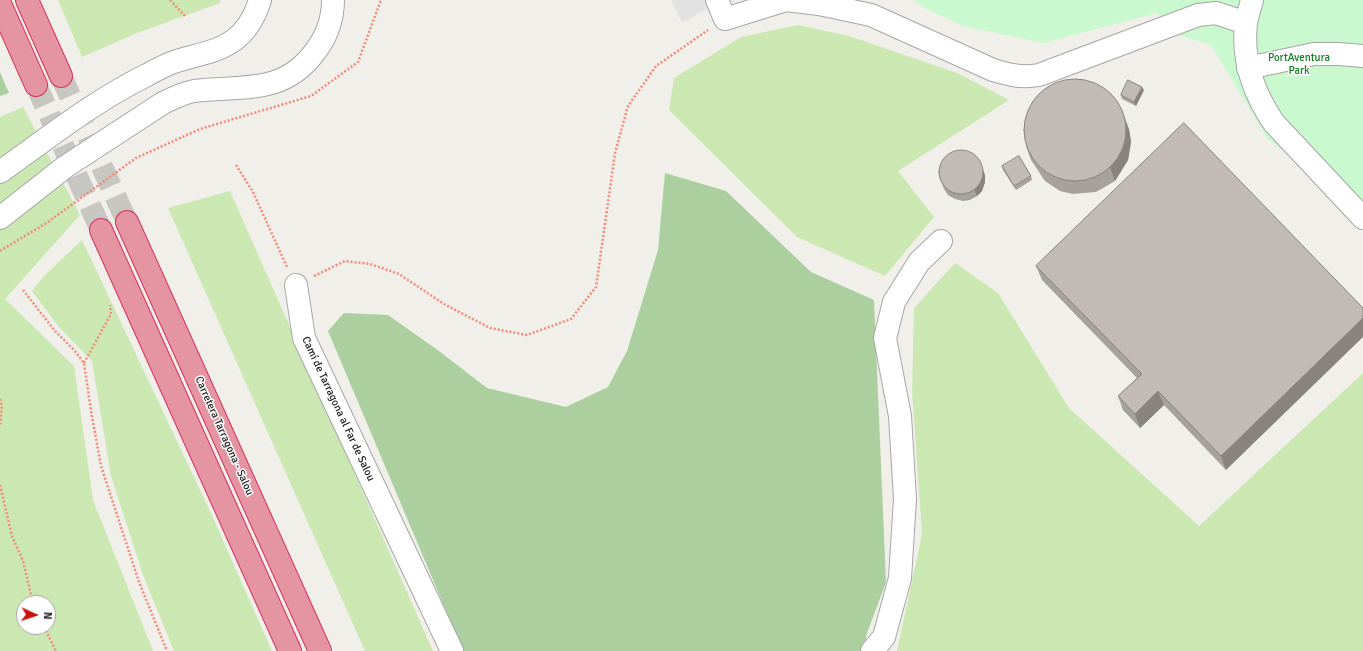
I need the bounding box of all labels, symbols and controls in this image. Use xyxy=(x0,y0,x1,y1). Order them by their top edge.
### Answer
park label: PortAventura Park xyxy=(1268,51,1330,77)
street label: Camí de Tarragona al Far de Salou xyxy=(299,334,377,484)
street label: Carretera Tarragona - Salou xyxy=(192,374,256,498)
north arrow xyxy=(16,595,56,635)
text: N xyxy=(41,611,54,620)

